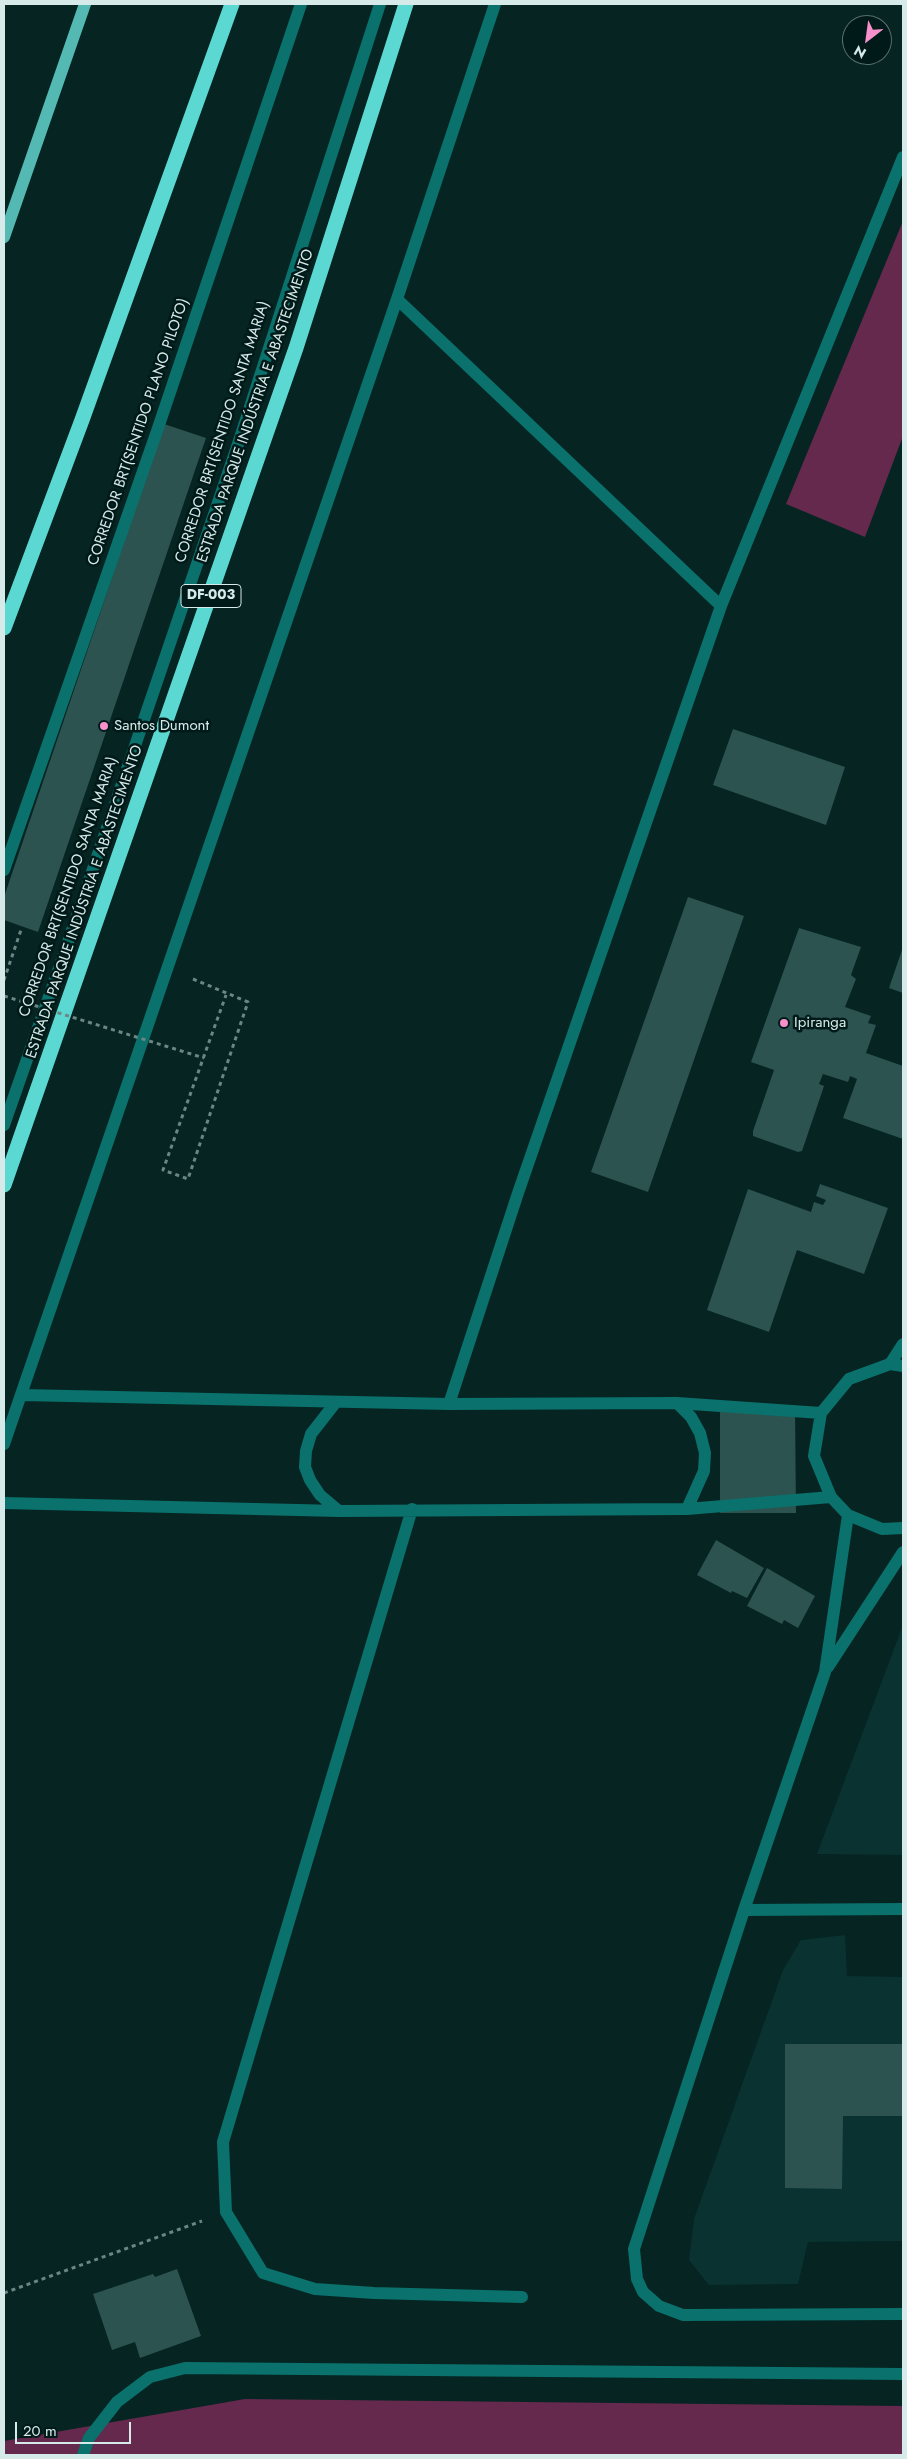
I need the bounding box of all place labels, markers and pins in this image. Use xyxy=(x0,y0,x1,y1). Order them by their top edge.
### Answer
place label: Santos Dumont xyxy=(114,717,209,735)
marker: Santos Dumont xyxy=(98,720,110,732)
place label: Ipiranga xyxy=(794,1014,846,1032)
marker: Ipiranga xyxy=(778,1017,790,1029)

